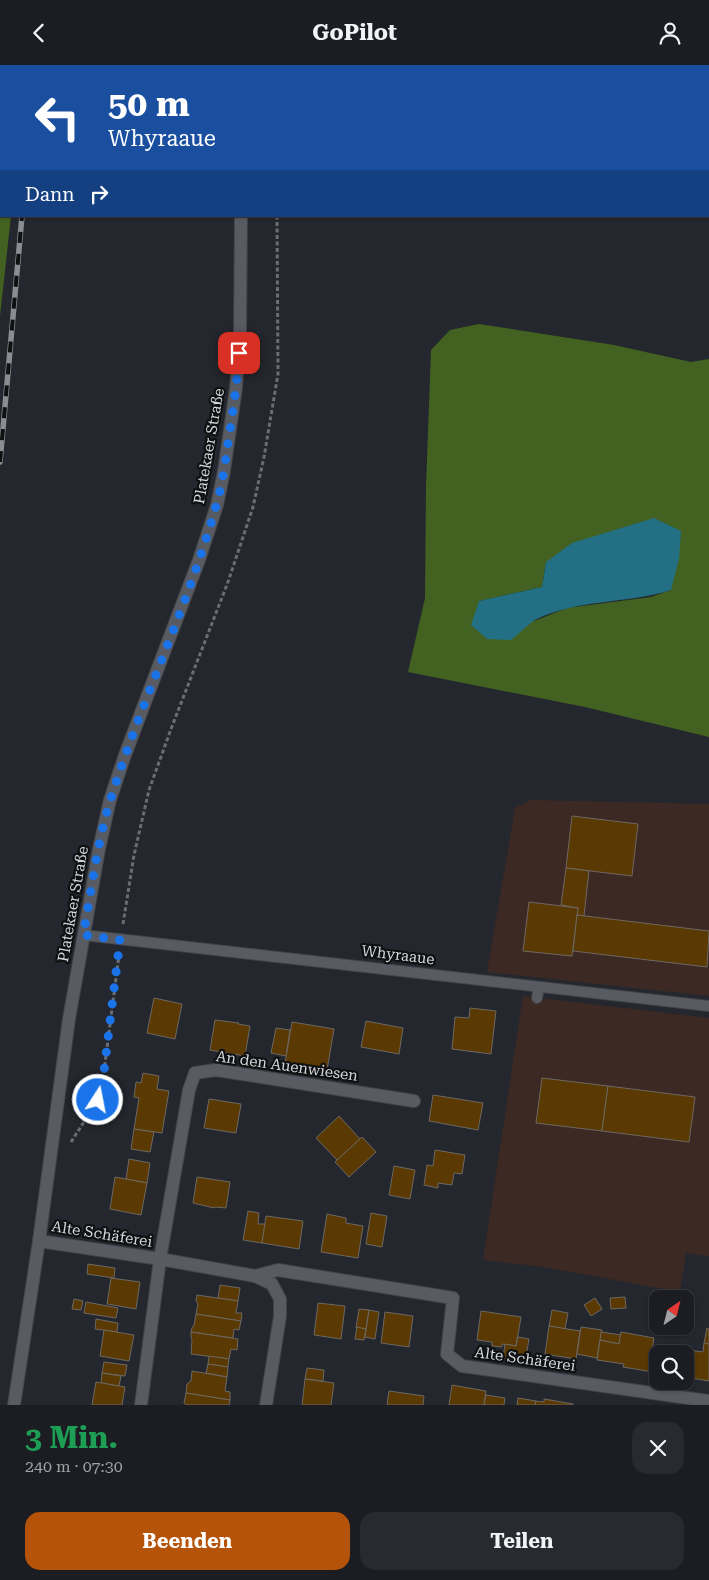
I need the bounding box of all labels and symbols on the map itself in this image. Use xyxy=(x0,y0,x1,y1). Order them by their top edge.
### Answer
pin xyxy=(218,332,260,374)
street label: Platekaer Straße xyxy=(190,387,228,505)
street label: Platekaer Straße xyxy=(54,845,92,963)
street label: Whyraaue xyxy=(360,942,436,968)
street label: An den Auenwiesen xyxy=(215,1047,359,1085)
position arrow xyxy=(71,1073,123,1125)
street label: Alte Schäferei xyxy=(50,1217,154,1251)
north arrow xyxy=(649,1290,694,1335)
street label: Alte Schäferei xyxy=(473,1343,577,1375)

